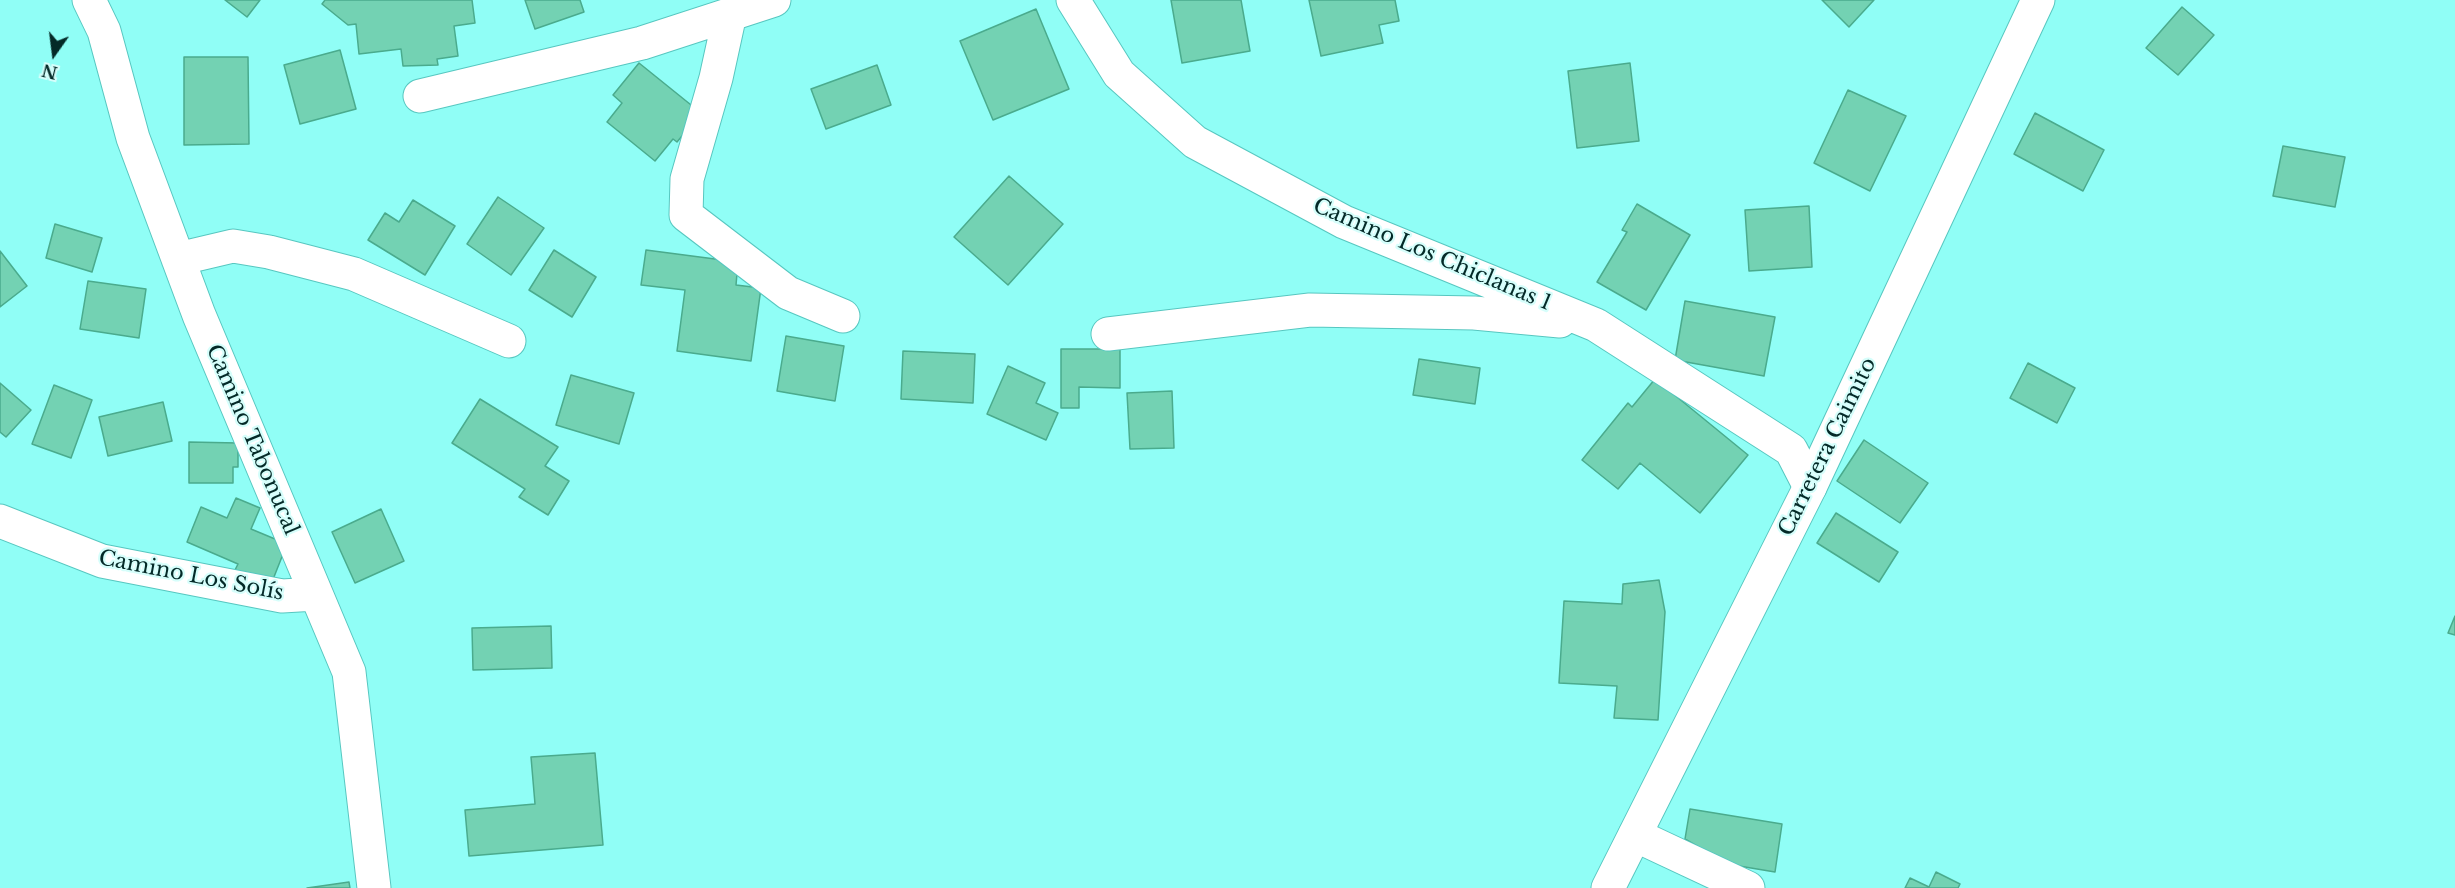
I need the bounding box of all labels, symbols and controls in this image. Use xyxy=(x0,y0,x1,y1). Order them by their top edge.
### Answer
north arrow xyxy=(24,24,84,84)
text: N xyxy=(40,60,59,83)
street label: Camino Los Chiclanas 1 xyxy=(1309,193,1555,317)
street label: Camino Tabonucal xyxy=(200,341,304,539)
street label: Carretera Caimito xyxy=(1774,354,1882,540)
street label: Camino Los Solís xyxy=(96,546,286,606)

